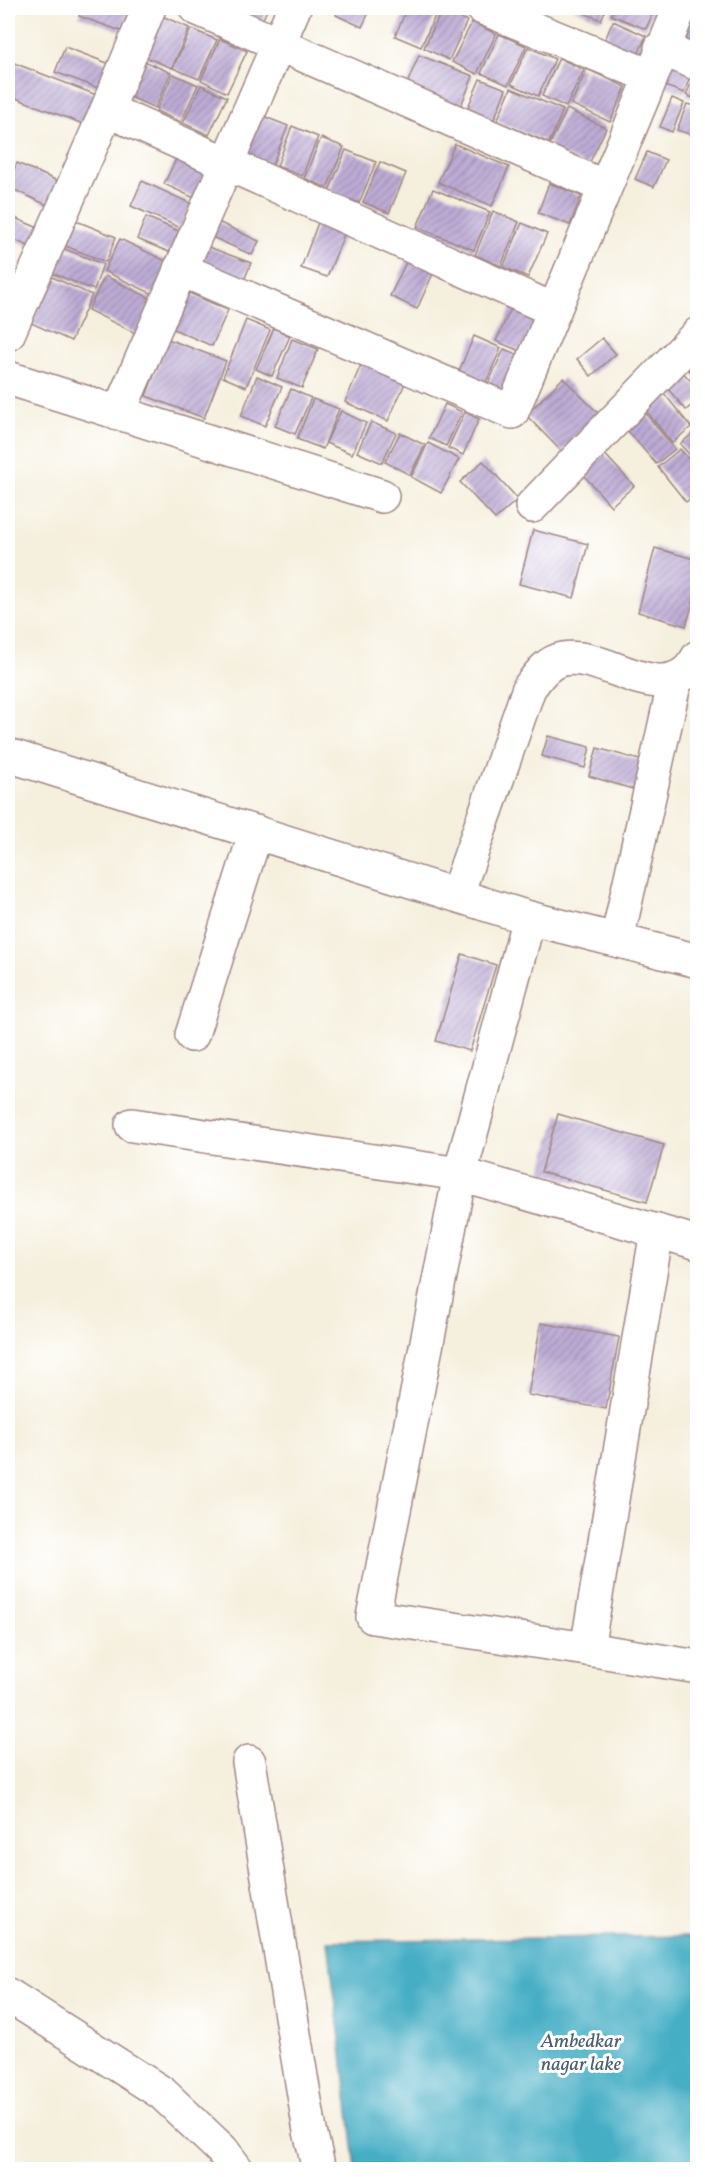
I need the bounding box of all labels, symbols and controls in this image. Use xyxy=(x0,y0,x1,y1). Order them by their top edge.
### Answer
water label: Ambedkar nagar lake xyxy=(540,2028,622,2079)

